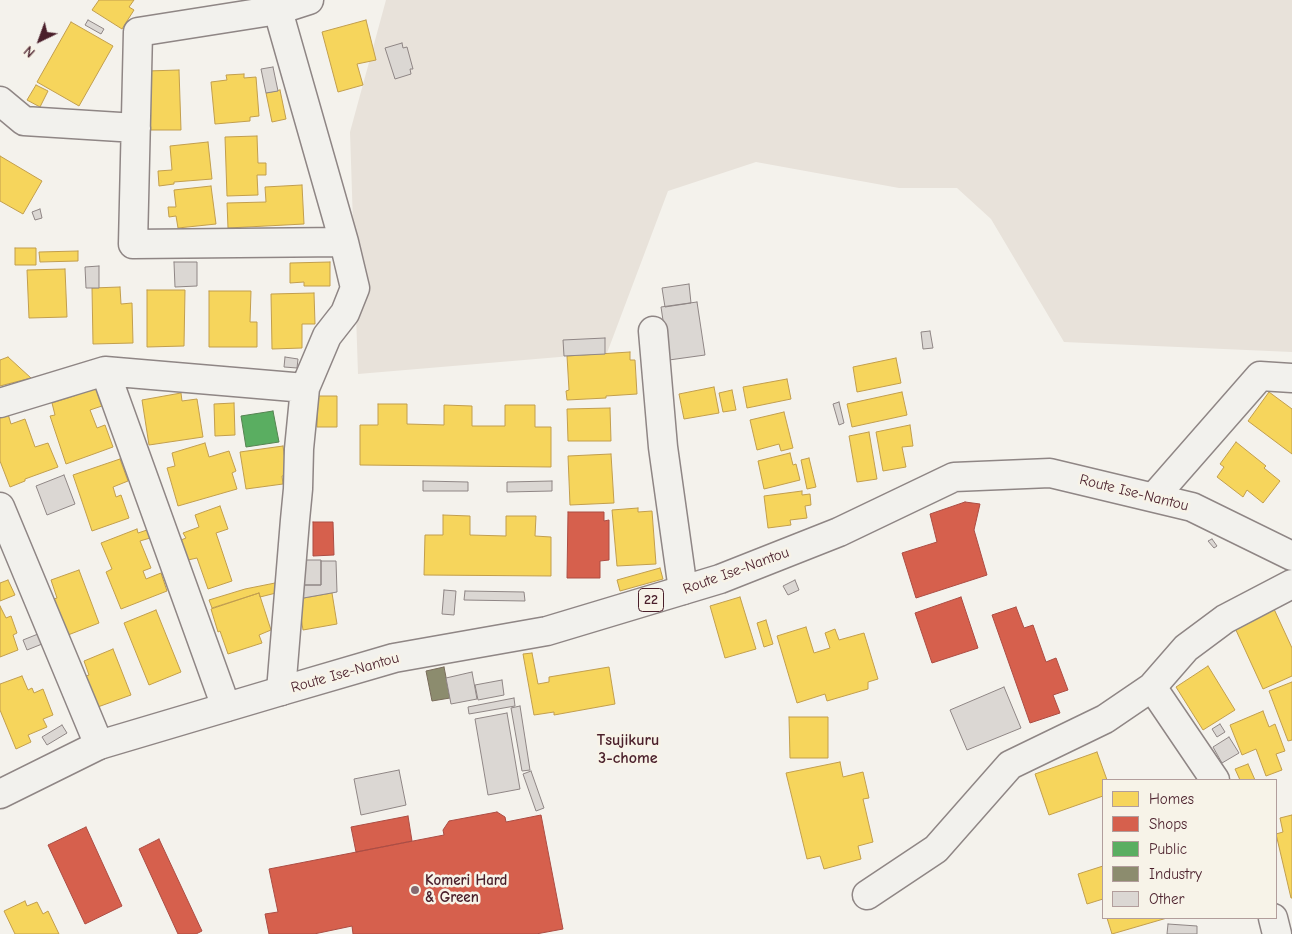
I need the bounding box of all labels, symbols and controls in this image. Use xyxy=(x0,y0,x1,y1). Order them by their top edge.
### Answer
north arrow xyxy=(15,15,65,65)
text: N xyxy=(21,42,39,61)
street label: Route Ise-Nantou xyxy=(1078,471,1190,515)
street label: Route Ise-Nantou xyxy=(680,543,792,599)
road number: 22 xyxy=(638,588,664,612)
street label: Route Ise-Nantou xyxy=(289,649,401,697)
district label: Tsujikuru 3-chome xyxy=(597,730,659,768)
legend xyxy=(1102,779,1277,919)
text: Homes xyxy=(1149,790,1194,808)
text: Shops xyxy=(1149,815,1187,833)
text: Public xyxy=(1149,840,1187,858)
text: Industry xyxy=(1149,865,1202,883)
place label: Komeri Hard & Green xyxy=(425,872,507,907)
marker: Komeri Hard & Green xyxy=(409,884,421,896)
text: Other xyxy=(1149,890,1184,908)

